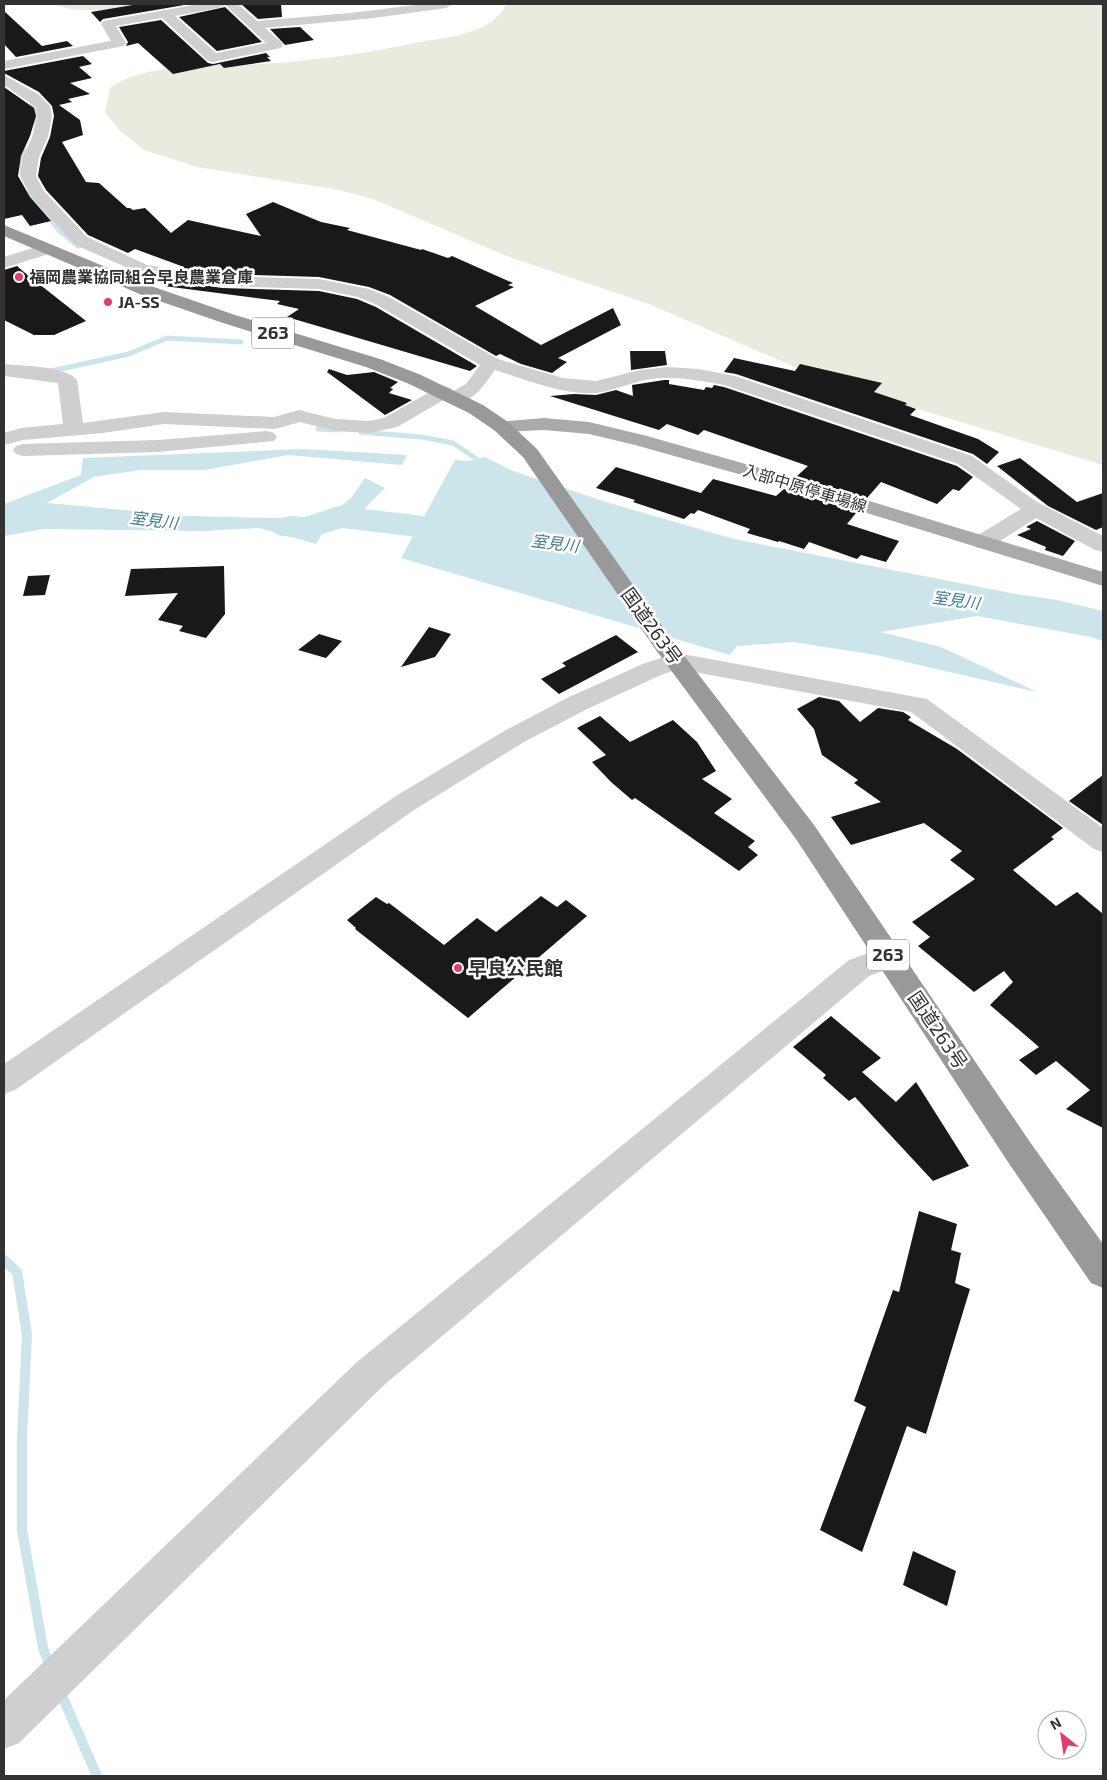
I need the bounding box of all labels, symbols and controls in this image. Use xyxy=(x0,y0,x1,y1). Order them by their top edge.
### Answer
place label: 福岡農業協同組合早良農業倉庫 xyxy=(29,267,253,286)
marker: 福岡農業協同組合早良農業倉庫 xyxy=(13,271,25,283)
place label: JA-SS xyxy=(118,292,160,311)
marker: JA-SS xyxy=(102,296,114,308)
road number: 263 xyxy=(252,317,294,348)
street label: 入部中原停車場線 xyxy=(741,460,869,515)
water label: 室見川 xyxy=(129,507,181,532)
water label: 室見川 xyxy=(530,530,582,555)
street label: 国道263号 xyxy=(617,583,688,669)
water label: 室見川 xyxy=(931,587,983,613)
road number: 263 xyxy=(867,940,909,970)
place label: 早良公民館 xyxy=(468,956,563,979)
marker: 早良公民館 xyxy=(452,962,464,974)
street label: 国道263号 xyxy=(904,986,973,1073)
north arrow xyxy=(1037,1710,1087,1760)
text: N xyxy=(1047,1713,1064,1733)

